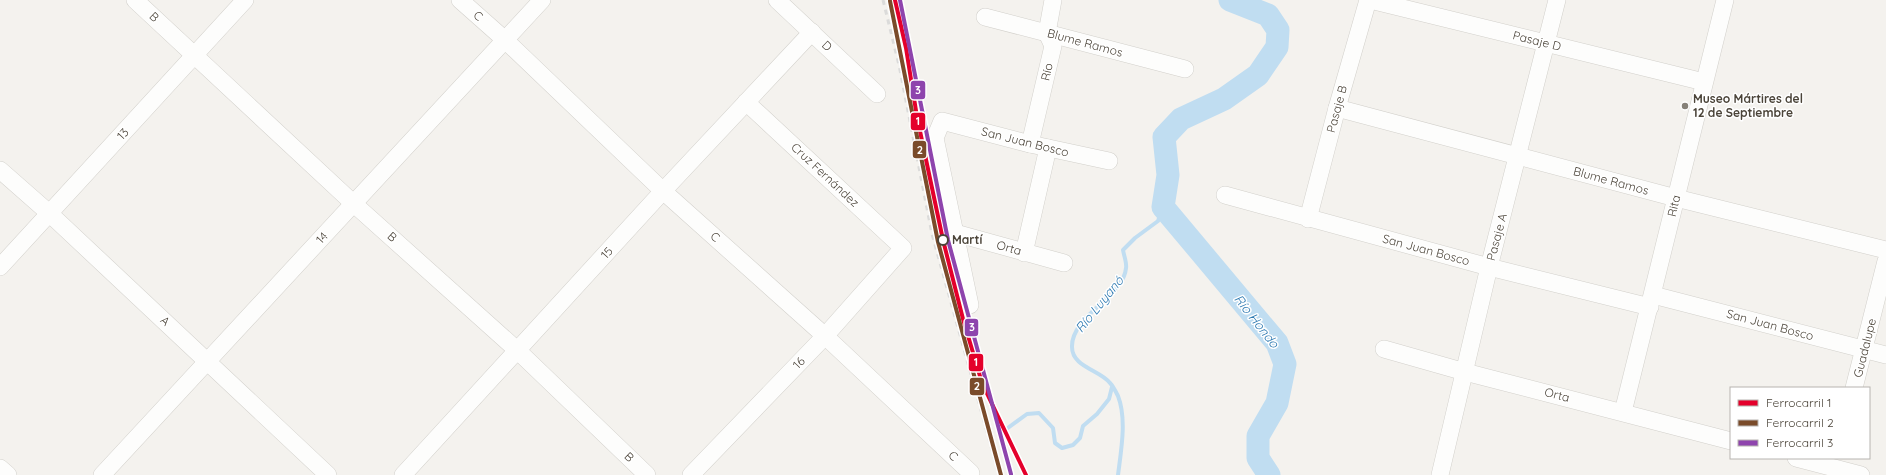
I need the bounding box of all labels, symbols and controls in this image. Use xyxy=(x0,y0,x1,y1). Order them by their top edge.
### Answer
street label: C xyxy=(470,7,486,24)
street label: B xyxy=(146,8,162,25)
street label: Blume Ramos xyxy=(1046,25,1125,60)
street label: Pasaje D xyxy=(1511,27,1563,54)
street label: D xyxy=(819,37,836,54)
street label: Río xyxy=(1037,61,1056,82)
line badge: 3 xyxy=(910,80,926,100)
text: 3 xyxy=(915,83,921,97)
street label: Pasaje B xyxy=(1323,83,1350,134)
place label: Museo Mártires del 12 de Septiembre xyxy=(1693,91,1803,120)
marker: Museo Mártires del 12 de Septiembre xyxy=(1680,101,1690,111)
line badge: 1 xyxy=(910,112,926,131)
text: 1 xyxy=(916,114,920,128)
street label: San Juan Bosco xyxy=(980,123,1070,160)
street label: 13 xyxy=(113,125,132,143)
street label: Cruz Fernández xyxy=(788,139,863,210)
line badge: 2 xyxy=(912,140,927,159)
text: 2 xyxy=(917,143,923,157)
street label: Blume Ramos xyxy=(1572,163,1651,198)
street label: Rita xyxy=(1664,194,1683,218)
street label: Pasaje A xyxy=(1483,211,1510,262)
street label: B xyxy=(384,228,400,245)
street label: C xyxy=(707,228,723,245)
street label: 14 xyxy=(313,229,331,247)
street label: San Juan Bosco xyxy=(1381,231,1471,268)
place label: Martí xyxy=(952,232,983,247)
marker: Martí xyxy=(937,234,949,246)
street label: Orta xyxy=(995,237,1023,258)
street label: 15 xyxy=(597,244,616,262)
water label: Río Luyanó xyxy=(1071,272,1127,335)
water label: Río Hondo xyxy=(1231,291,1284,352)
street label: San Juan Bosco xyxy=(1725,306,1815,343)
street label: A xyxy=(157,313,173,329)
street label: Guadalupe xyxy=(1850,316,1879,379)
line badge: 3 xyxy=(964,318,979,337)
text: 3 xyxy=(969,320,975,334)
street label: 16 xyxy=(789,353,808,372)
line badge: 1 xyxy=(968,353,984,372)
text: 1 xyxy=(974,355,978,369)
line badge: 2 xyxy=(969,377,985,396)
text: 2 xyxy=(974,379,980,393)
street label: Orta xyxy=(1543,384,1571,405)
legend xyxy=(1730,387,1870,459)
text: Ferrocarril 1 xyxy=(1766,395,1831,410)
text: Ferrocarril 2 xyxy=(1766,415,1834,430)
text: Ferrocarril 3 xyxy=(1766,435,1833,450)
street label: C xyxy=(945,447,961,464)
street label: B xyxy=(621,449,638,465)

